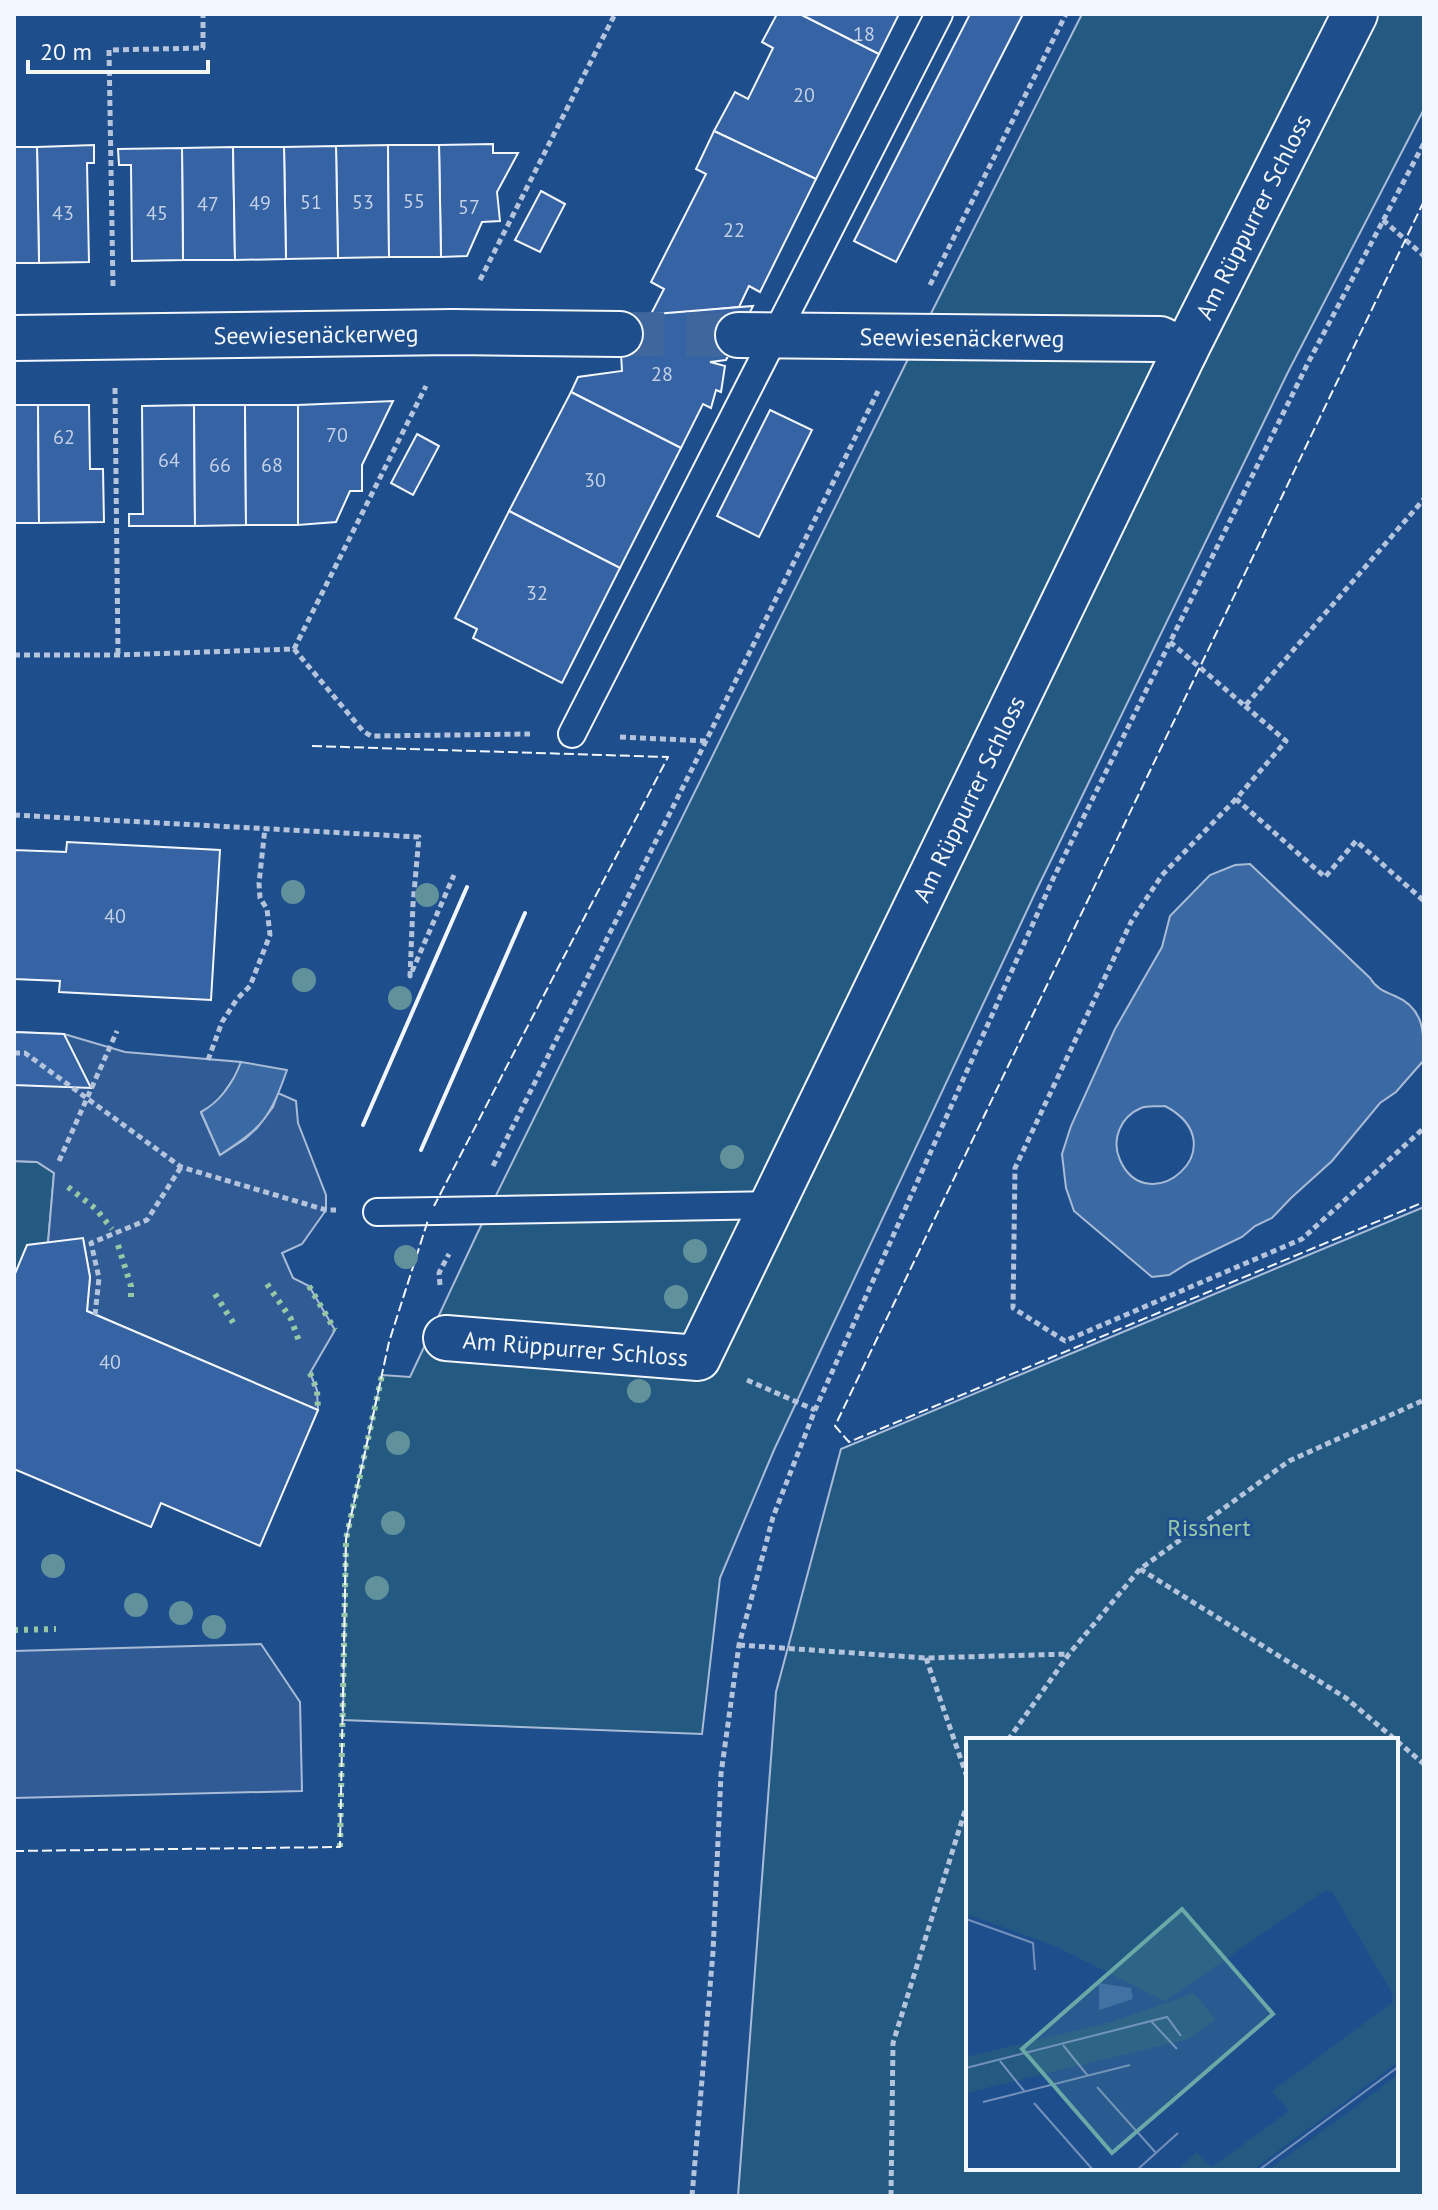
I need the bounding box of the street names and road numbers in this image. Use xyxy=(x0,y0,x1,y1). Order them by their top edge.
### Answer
street label: Am Rüppurrer Schloss xyxy=(1188,109,1318,324)
street label: Seewiesenäckerweg xyxy=(213,317,419,351)
street label: Seewiesenäckerweg xyxy=(859,321,1065,354)
street label: Am Rüppurrer Schloss xyxy=(905,690,1032,907)
street label: Am Rüppurrer Schloss xyxy=(462,1324,689,1373)

